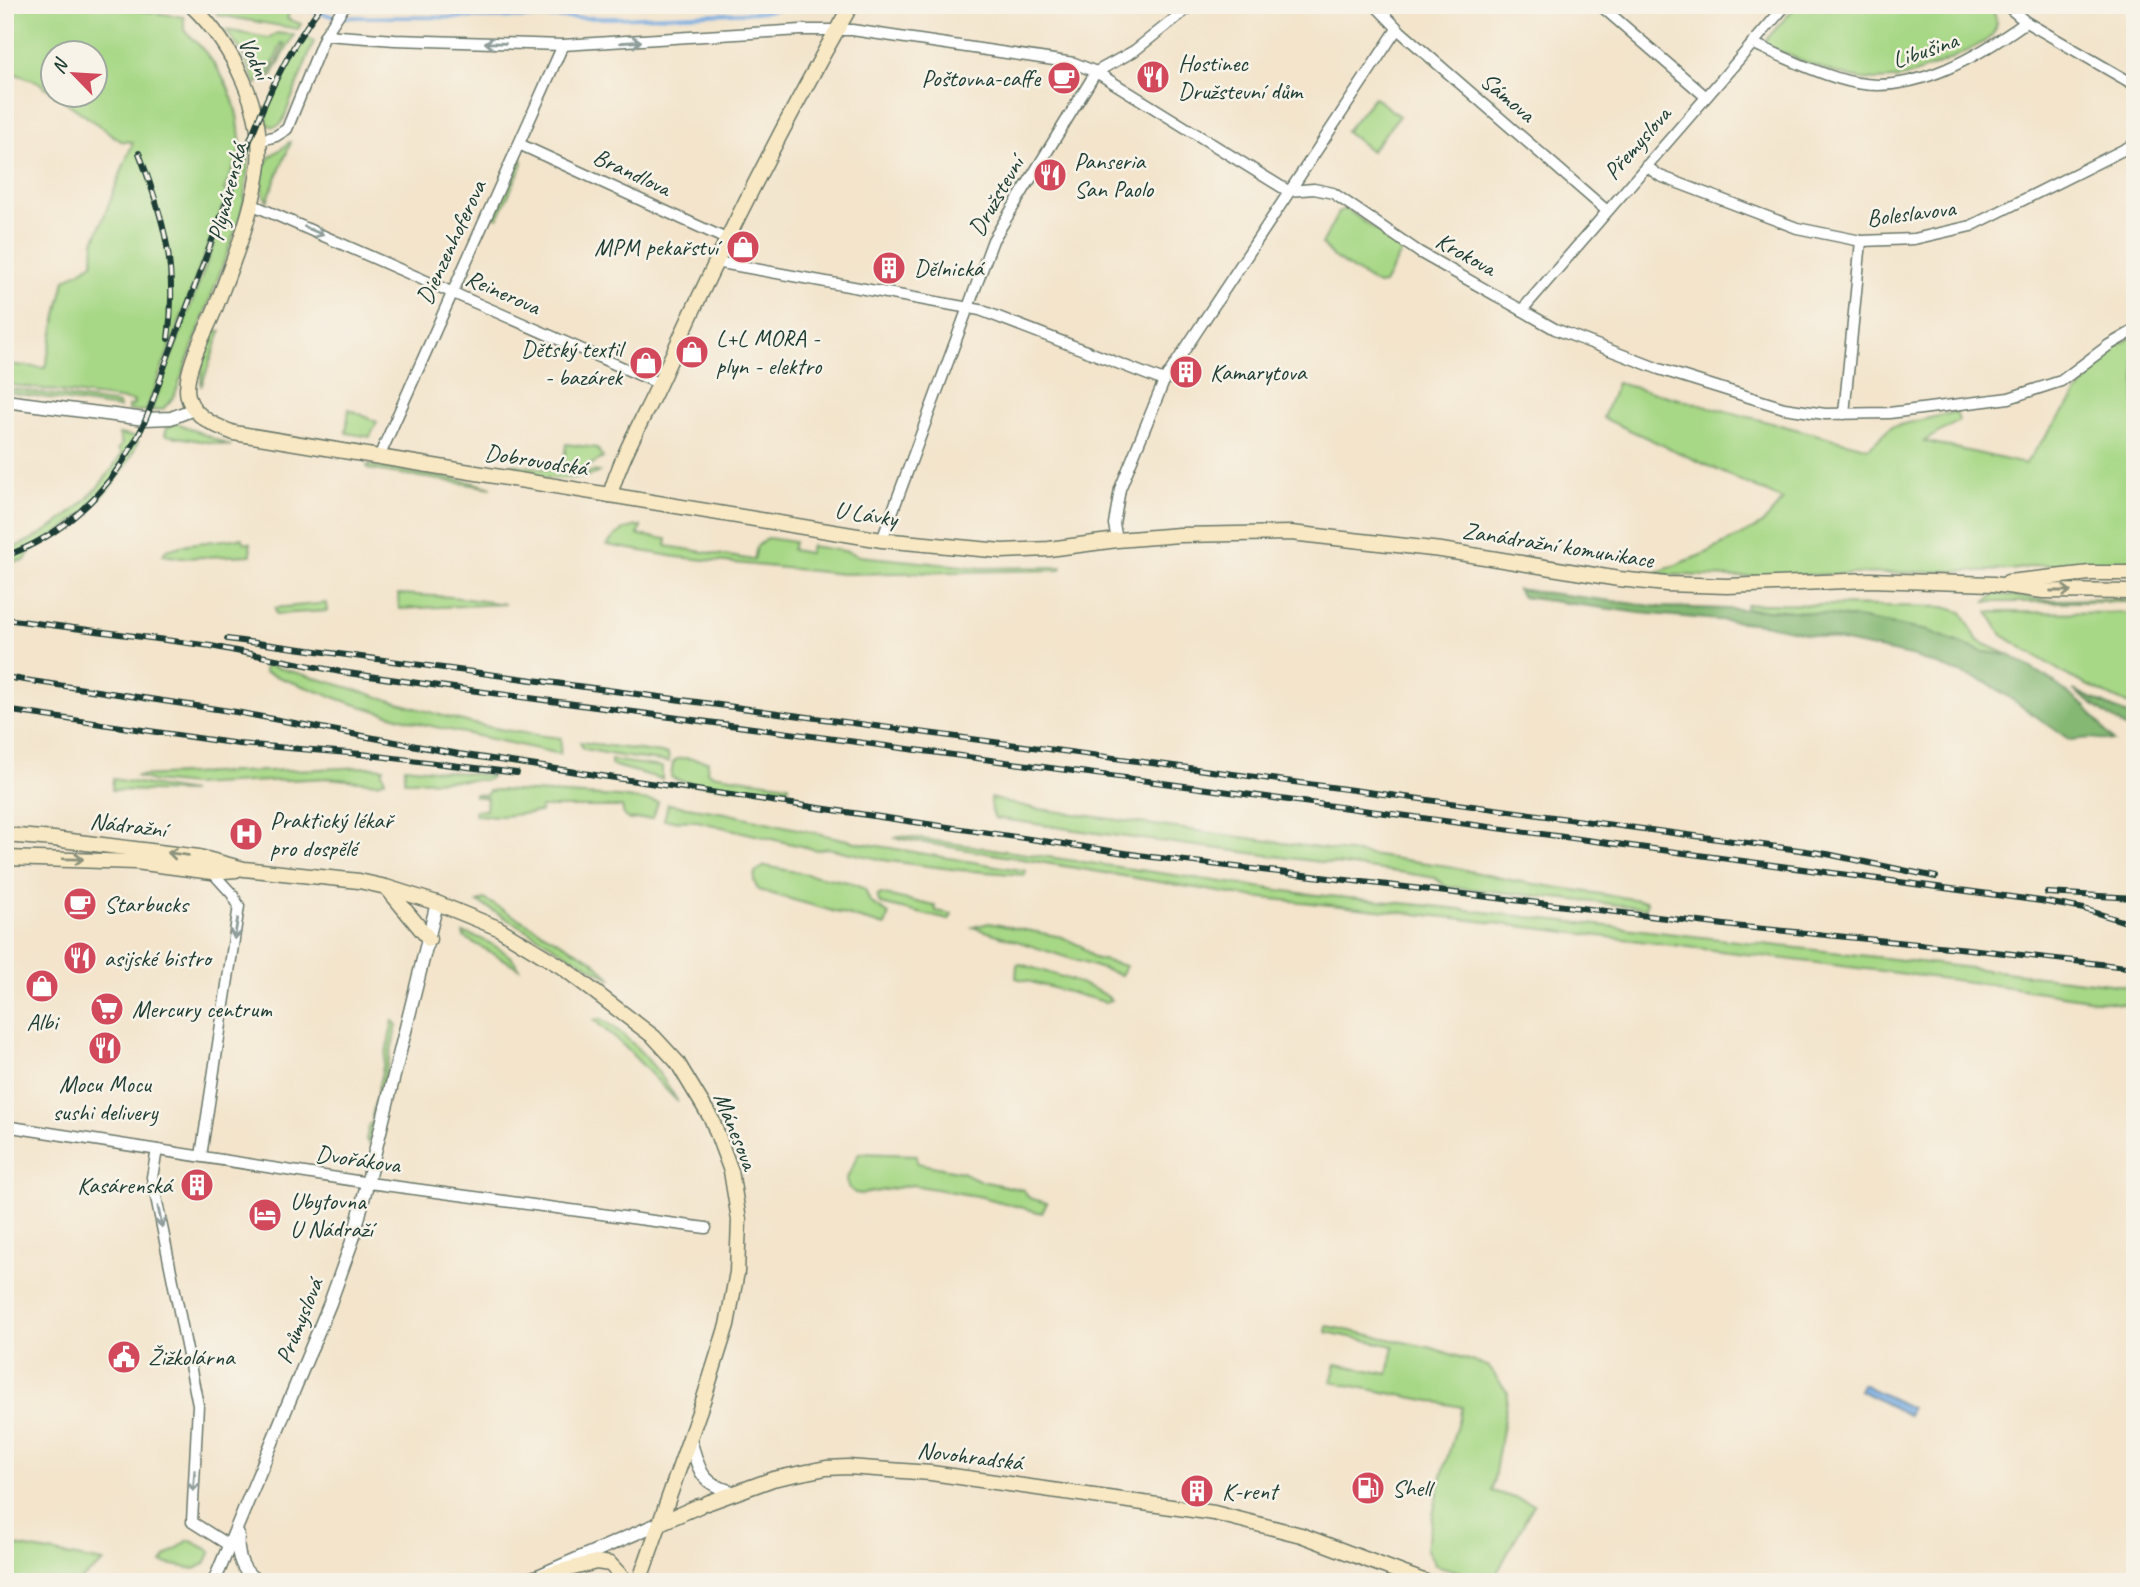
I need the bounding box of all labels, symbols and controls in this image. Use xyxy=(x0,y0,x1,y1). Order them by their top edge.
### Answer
street label: Libušina xyxy=(1888,24,1963,75)
street label: Vodní xyxy=(232,32,280,89)
one-way arrow xyxy=(619,35,642,48)
one-way arrow xyxy=(484,36,507,50)
north arrow xyxy=(38,38,108,108)
place label: Hostinec Družstevní dům xyxy=(1178,48,1304,106)
text: N xyxy=(46,54,74,78)
restaurant icon: Hostinec Družstevní dům xyxy=(1134,58,1172,96)
cafe icon: Poštovna-caffe xyxy=(1045,59,1083,97)
place label: Poštovna-caffe xyxy=(922,63,1042,93)
street label: Sámova xyxy=(1475,66,1542,129)
street label: Přemyslova xyxy=(1597,98,1679,186)
street label: Plynárenská xyxy=(200,138,254,244)
street label: Brandlova xyxy=(588,141,677,204)
place label: Panseria San Paolo xyxy=(1074,146,1155,204)
street label: Družstevní xyxy=(961,147,1033,241)
restaurant icon: Panseria San Paolo xyxy=(1031,156,1069,194)
street label: Dienzenhoferova xyxy=(409,174,493,309)
street label: Boleslavova xyxy=(1865,193,1958,233)
one-way arrow xyxy=(303,225,324,238)
street label: Krokova xyxy=(1431,225,1503,284)
shop icon: MPM pekařství xyxy=(724,228,762,266)
place label: MPM pekařství xyxy=(594,232,723,262)
building icon: Dělnická xyxy=(870,249,908,287)
place label: Dělnická xyxy=(914,253,986,283)
street label: Reinerova xyxy=(461,262,546,322)
place label: L+L MORA - plyn - elektro xyxy=(716,323,823,381)
shop icon: L+L MORA - plyn - elektro xyxy=(673,333,711,371)
place label: Dětský textil - bazárek xyxy=(521,334,626,392)
shop icon: Dětský textil - bazárek xyxy=(627,344,665,382)
building icon: Kamarytova xyxy=(1167,353,1205,391)
place label: Kamarytova xyxy=(1210,357,1308,387)
street label: Dobrovodská xyxy=(483,437,592,483)
street label: U Lávky xyxy=(833,494,901,534)
street label: Zanádražní komunikace xyxy=(1460,515,1658,575)
one-way arrow xyxy=(2049,584,2072,598)
street label: Nádražní xyxy=(88,805,172,845)
place label: Praktický lékař pro dospělé xyxy=(270,805,396,863)
hospital icon: Praktický lékař pro dospělé xyxy=(227,815,265,853)
one-way arrow xyxy=(167,848,190,861)
one-way arrow xyxy=(61,852,84,866)
cafe icon: Starbucks xyxy=(61,885,99,923)
place label: Starbucks xyxy=(104,889,190,919)
one-way arrow xyxy=(229,918,242,940)
restaurant icon: asijské bistro xyxy=(61,939,99,977)
place label: asijské bistro xyxy=(104,943,213,973)
shop icon: Albi xyxy=(23,967,61,1005)
supermarket icon: Mercury centrum xyxy=(88,990,126,1028)
place label: Mercury centrum xyxy=(132,994,272,1024)
place label: Albi xyxy=(26,1007,60,1037)
restaurant icon: Mocu Mocu sushi delivery xyxy=(86,1029,124,1067)
place label: Mocu Mocu sushi delivery xyxy=(53,1069,159,1127)
street label: Mánesova xyxy=(707,1088,766,1176)
street label: Dvořákova xyxy=(314,1138,404,1180)
building icon: Kasárenská xyxy=(178,1166,216,1204)
place label: Kasárenská xyxy=(77,1170,175,1200)
place label: Ubytovna U Nádraží xyxy=(290,1186,377,1244)
hotel icon: Ubytovna U Nádraží xyxy=(246,1196,284,1234)
one-way arrow xyxy=(153,1205,167,1228)
street label: Průmyslová xyxy=(268,1272,331,1368)
public building icon: Žižkolárna xyxy=(105,1338,143,1376)
place label: Žižkolárna xyxy=(148,1342,236,1372)
street label: Novohradská xyxy=(916,1435,1027,1478)
one-way arrow xyxy=(188,1469,201,1492)
fuel station icon: Shell xyxy=(1349,1469,1387,1507)
building icon: K-rent xyxy=(1178,1472,1216,1510)
place label: Shell xyxy=(1392,1473,1435,1503)
place label: K-rent xyxy=(1222,1476,1280,1506)

